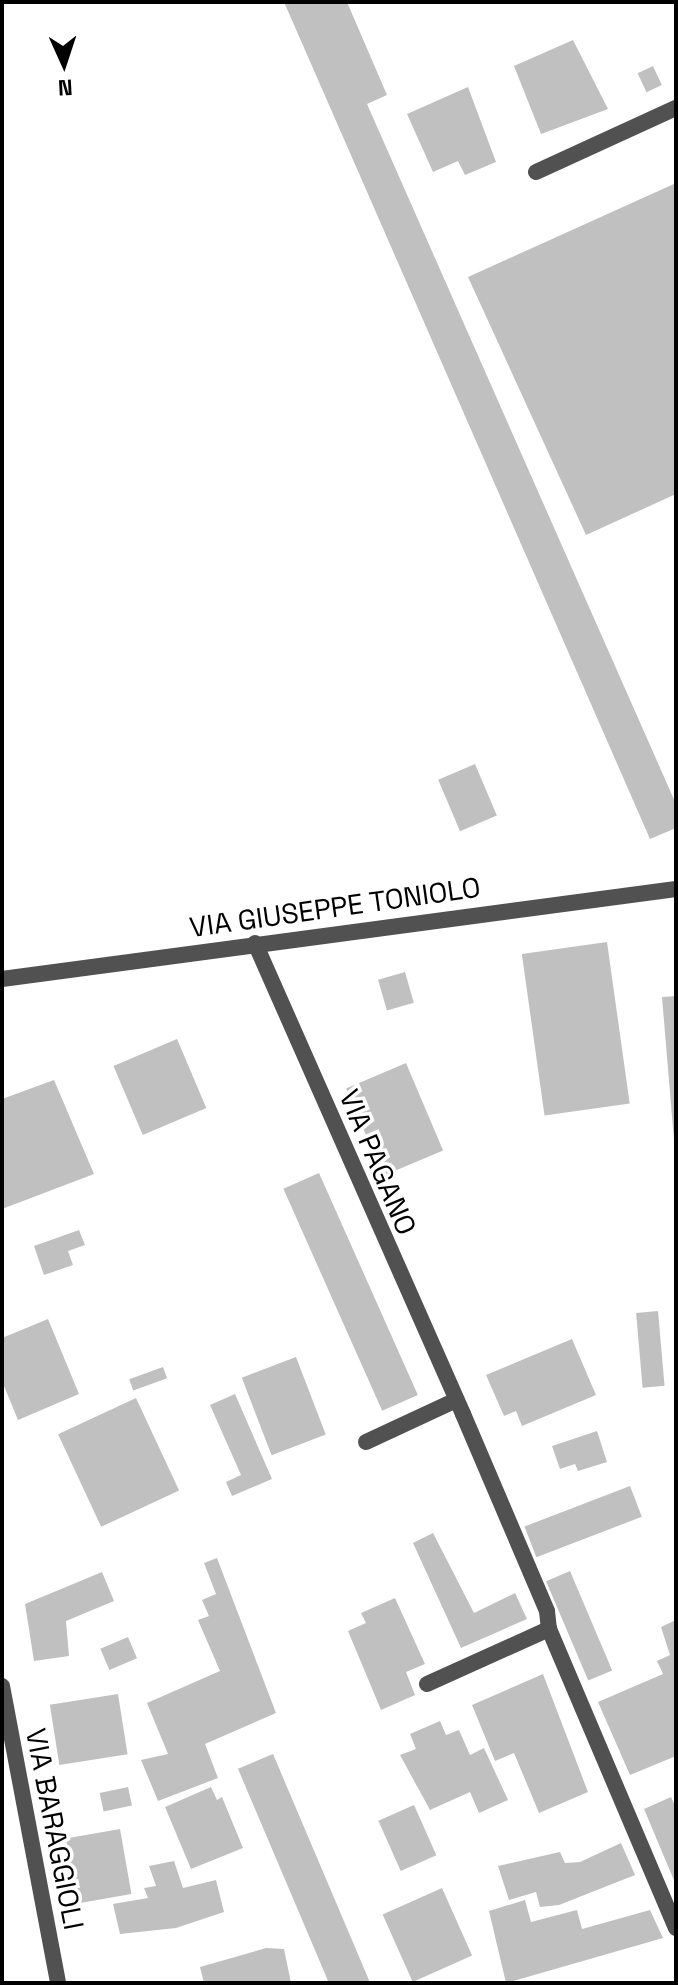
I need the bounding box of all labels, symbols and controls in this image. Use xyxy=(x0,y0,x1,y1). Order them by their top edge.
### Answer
north arrow xyxy=(24,24,104,104)
text: N xyxy=(57,74,73,102)
street label: VIA GIUSEPPE TONIOLO xyxy=(187,870,483,944)
street label: VIA PAGANO xyxy=(332,1084,424,1240)
street label: VIA BARAGGIOLI xyxy=(19,1725,91,1933)

